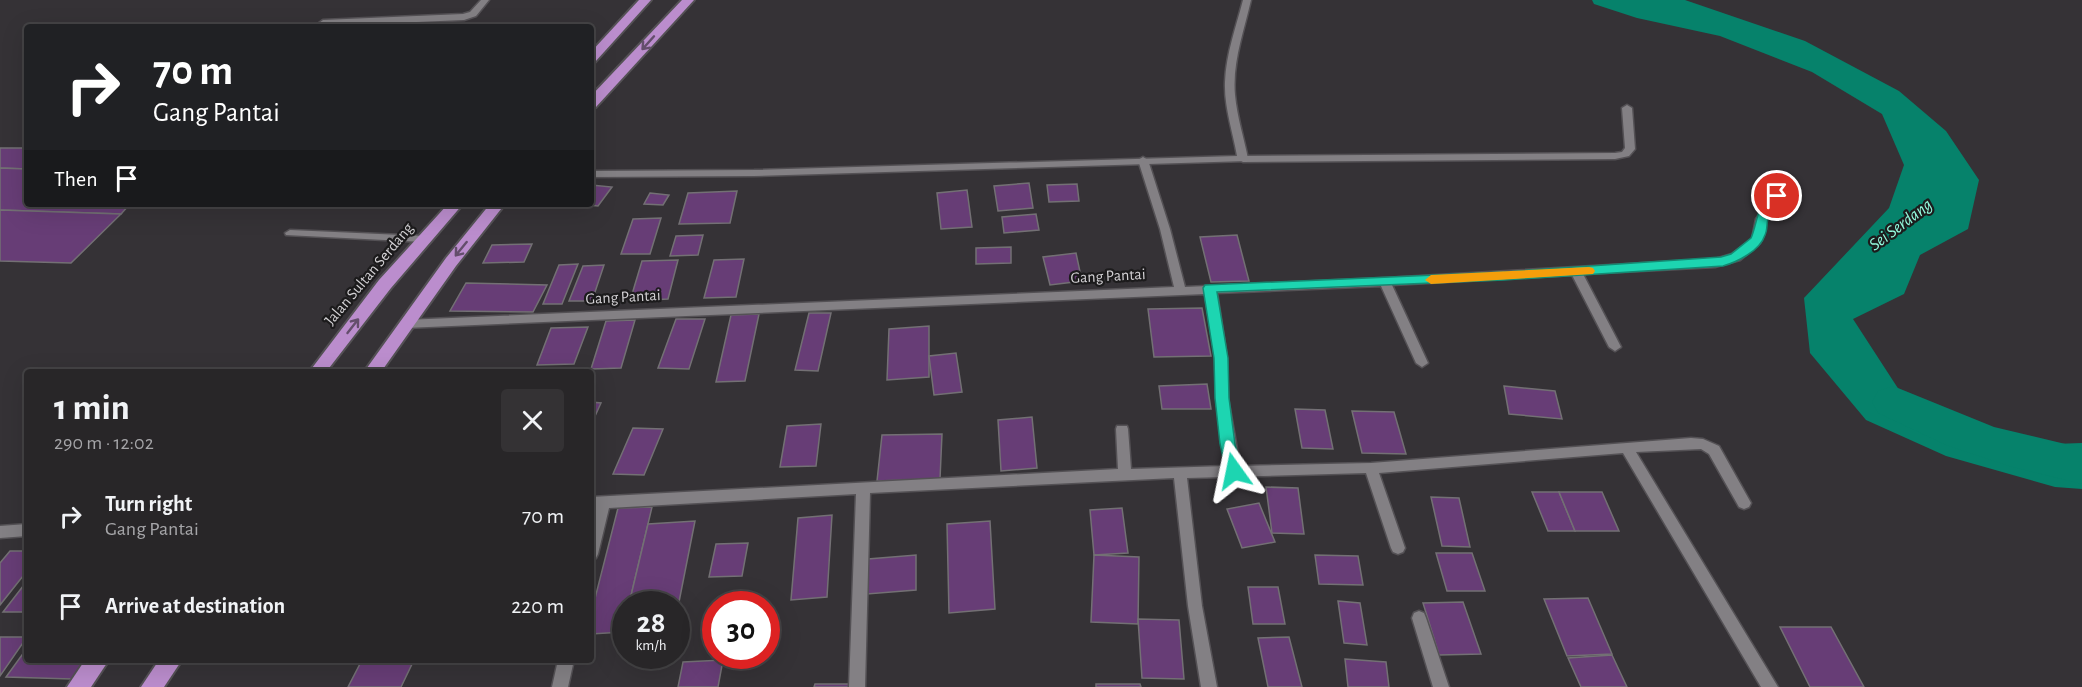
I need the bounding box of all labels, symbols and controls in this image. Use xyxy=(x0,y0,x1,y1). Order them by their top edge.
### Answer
one-way arrow xyxy=(641,35,655,50)
icon: right xyxy=(54,48,132,126)
text: 70 m xyxy=(153,50,233,92)
text: Gang Pantai xyxy=(153,99,280,126)
icon: arrive xyxy=(110,162,143,195)
text: Then xyxy=(54,168,98,190)
pin xyxy=(1751,170,1802,221)
icon: arrive xyxy=(1760,179,1793,212)
water label: Sei Serdang xyxy=(1866,196,1936,254)
street label: Jalan Sultan Serdang xyxy=(322,220,417,328)
one-way arrow xyxy=(455,241,468,257)
street label: Gang Pantai xyxy=(1070,266,1146,286)
street label: Gang Pantai xyxy=(585,287,661,307)
one-way arrow xyxy=(346,318,359,334)
button: close xyxy=(501,389,564,452)
text: 1 min xyxy=(54,390,130,426)
text: 290 m · 12:02 xyxy=(54,433,154,453)
position arrow xyxy=(1202,439,1266,503)
text: Turn right xyxy=(105,493,192,515)
icon: right xyxy=(54,500,87,533)
text: 70 m xyxy=(522,505,564,527)
text: Gang Pantai xyxy=(105,519,199,539)
icon: arrive xyxy=(54,590,87,623)
speed limit sign: 30 xyxy=(702,591,780,669)
text: Arrive at destination xyxy=(105,595,285,617)
text: 220 m xyxy=(511,595,564,617)
text: 28 xyxy=(637,608,665,638)
text: km/h xyxy=(636,638,666,653)

